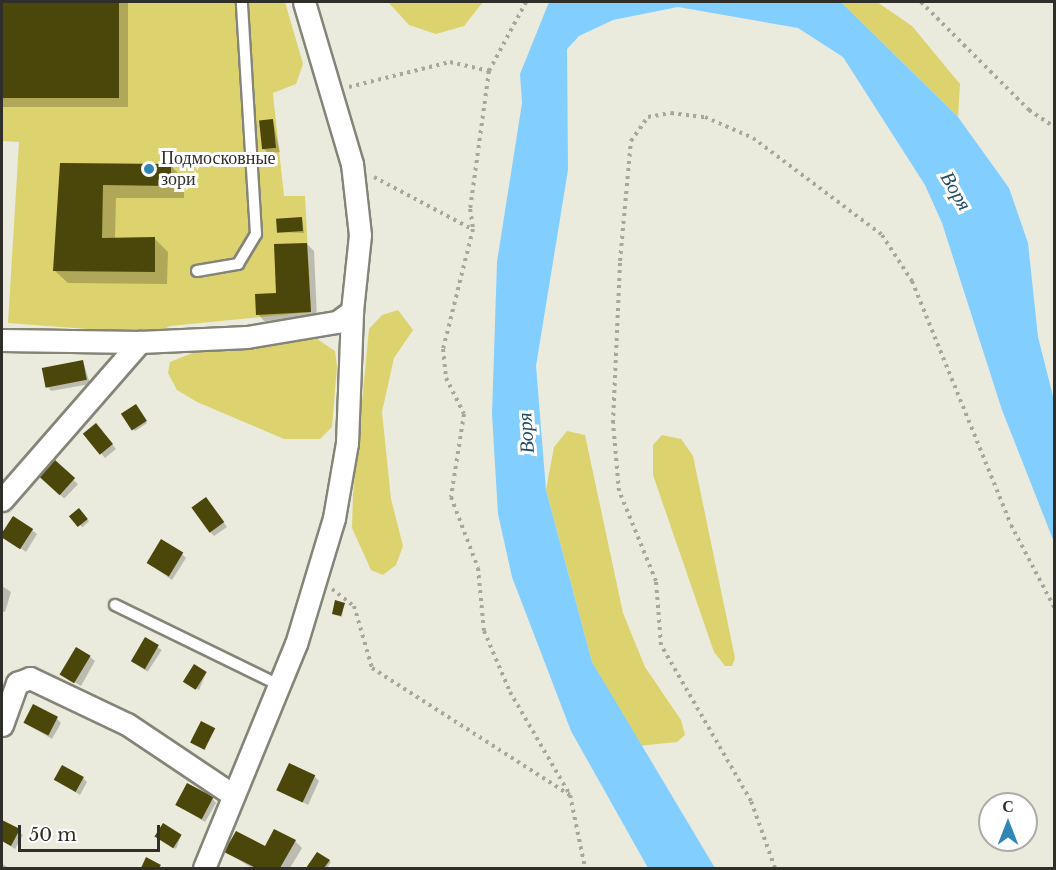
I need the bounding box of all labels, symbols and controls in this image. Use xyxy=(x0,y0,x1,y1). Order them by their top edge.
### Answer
place label: Подмосковные зори xyxy=(161,148,276,190)
marker: Подмосковные зори xyxy=(142,162,156,176)
water label: Воря xyxy=(935,167,977,215)
water label: Воря xyxy=(513,412,539,454)
north arrow xyxy=(978,792,1038,852)
text: С xyxy=(1002,796,1014,816)
scale bar xyxy=(21,813,164,851)
text: 50 m xyxy=(29,824,77,846)

